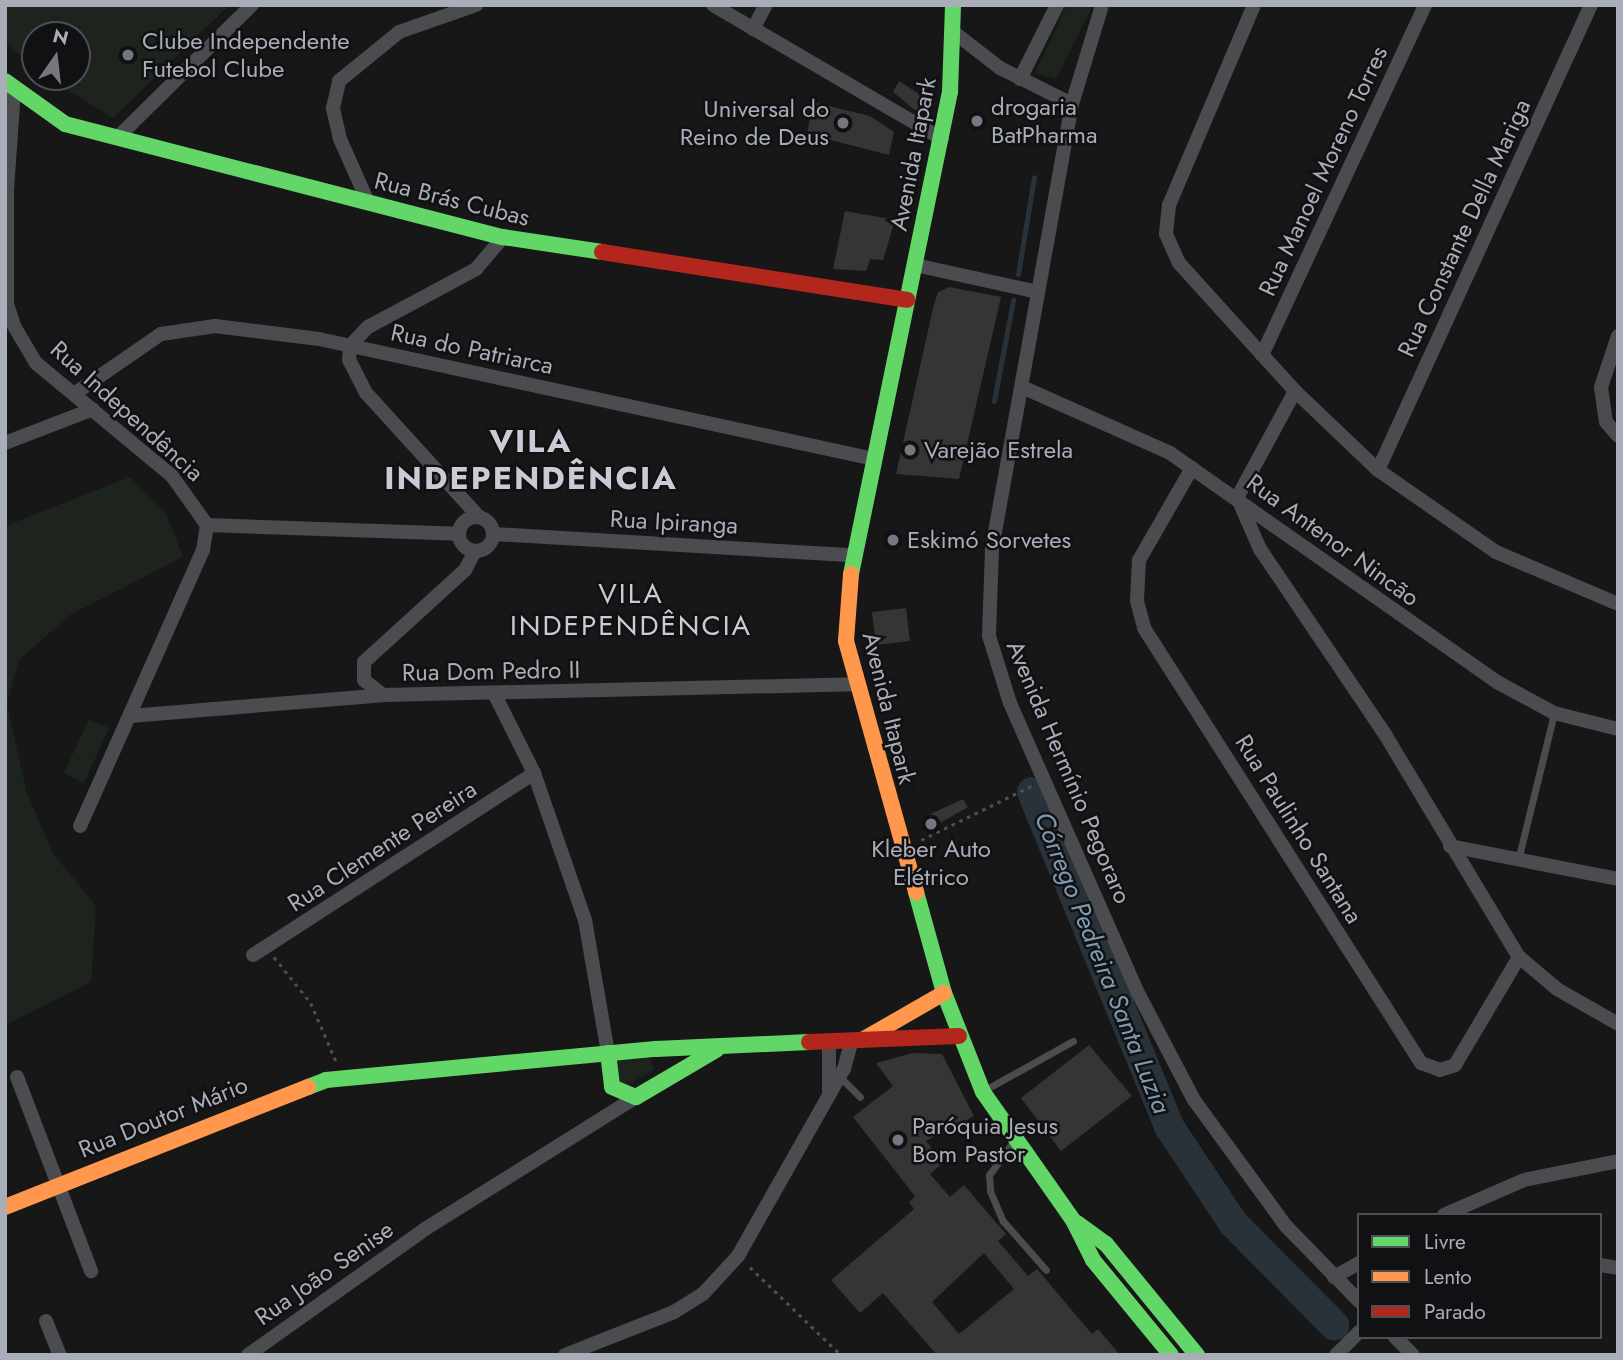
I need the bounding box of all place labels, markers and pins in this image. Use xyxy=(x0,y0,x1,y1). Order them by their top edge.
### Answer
place label: Clube Independente Futebol Clube xyxy=(142,27,350,83)
marker: Clube Independente Futebol Clube xyxy=(120,47,136,63)
place label: drogaria BatPharma xyxy=(991,93,1097,149)
place label: Universal do Reino de Deus xyxy=(680,95,829,151)
marker: drogaria BatPharma xyxy=(969,113,985,129)
marker: Universal do Reino de Deus xyxy=(835,115,851,131)
place label: Varejão Estrela xyxy=(924,436,1073,464)
marker: Varejão Estrela xyxy=(902,442,918,458)
place label: Eskimó Sorvetes xyxy=(907,526,1071,554)
marker: Eskimó Sorvetes xyxy=(885,532,901,548)
marker: Kleber Auto Elétrico xyxy=(923,816,939,832)
place label: Kleber Auto Elétrico xyxy=(871,835,991,891)
place label: Paróquia Jesus Bom Pastor xyxy=(912,1112,1058,1168)
marker: Paróquia Jesus Bom Pastor xyxy=(890,1132,906,1148)

